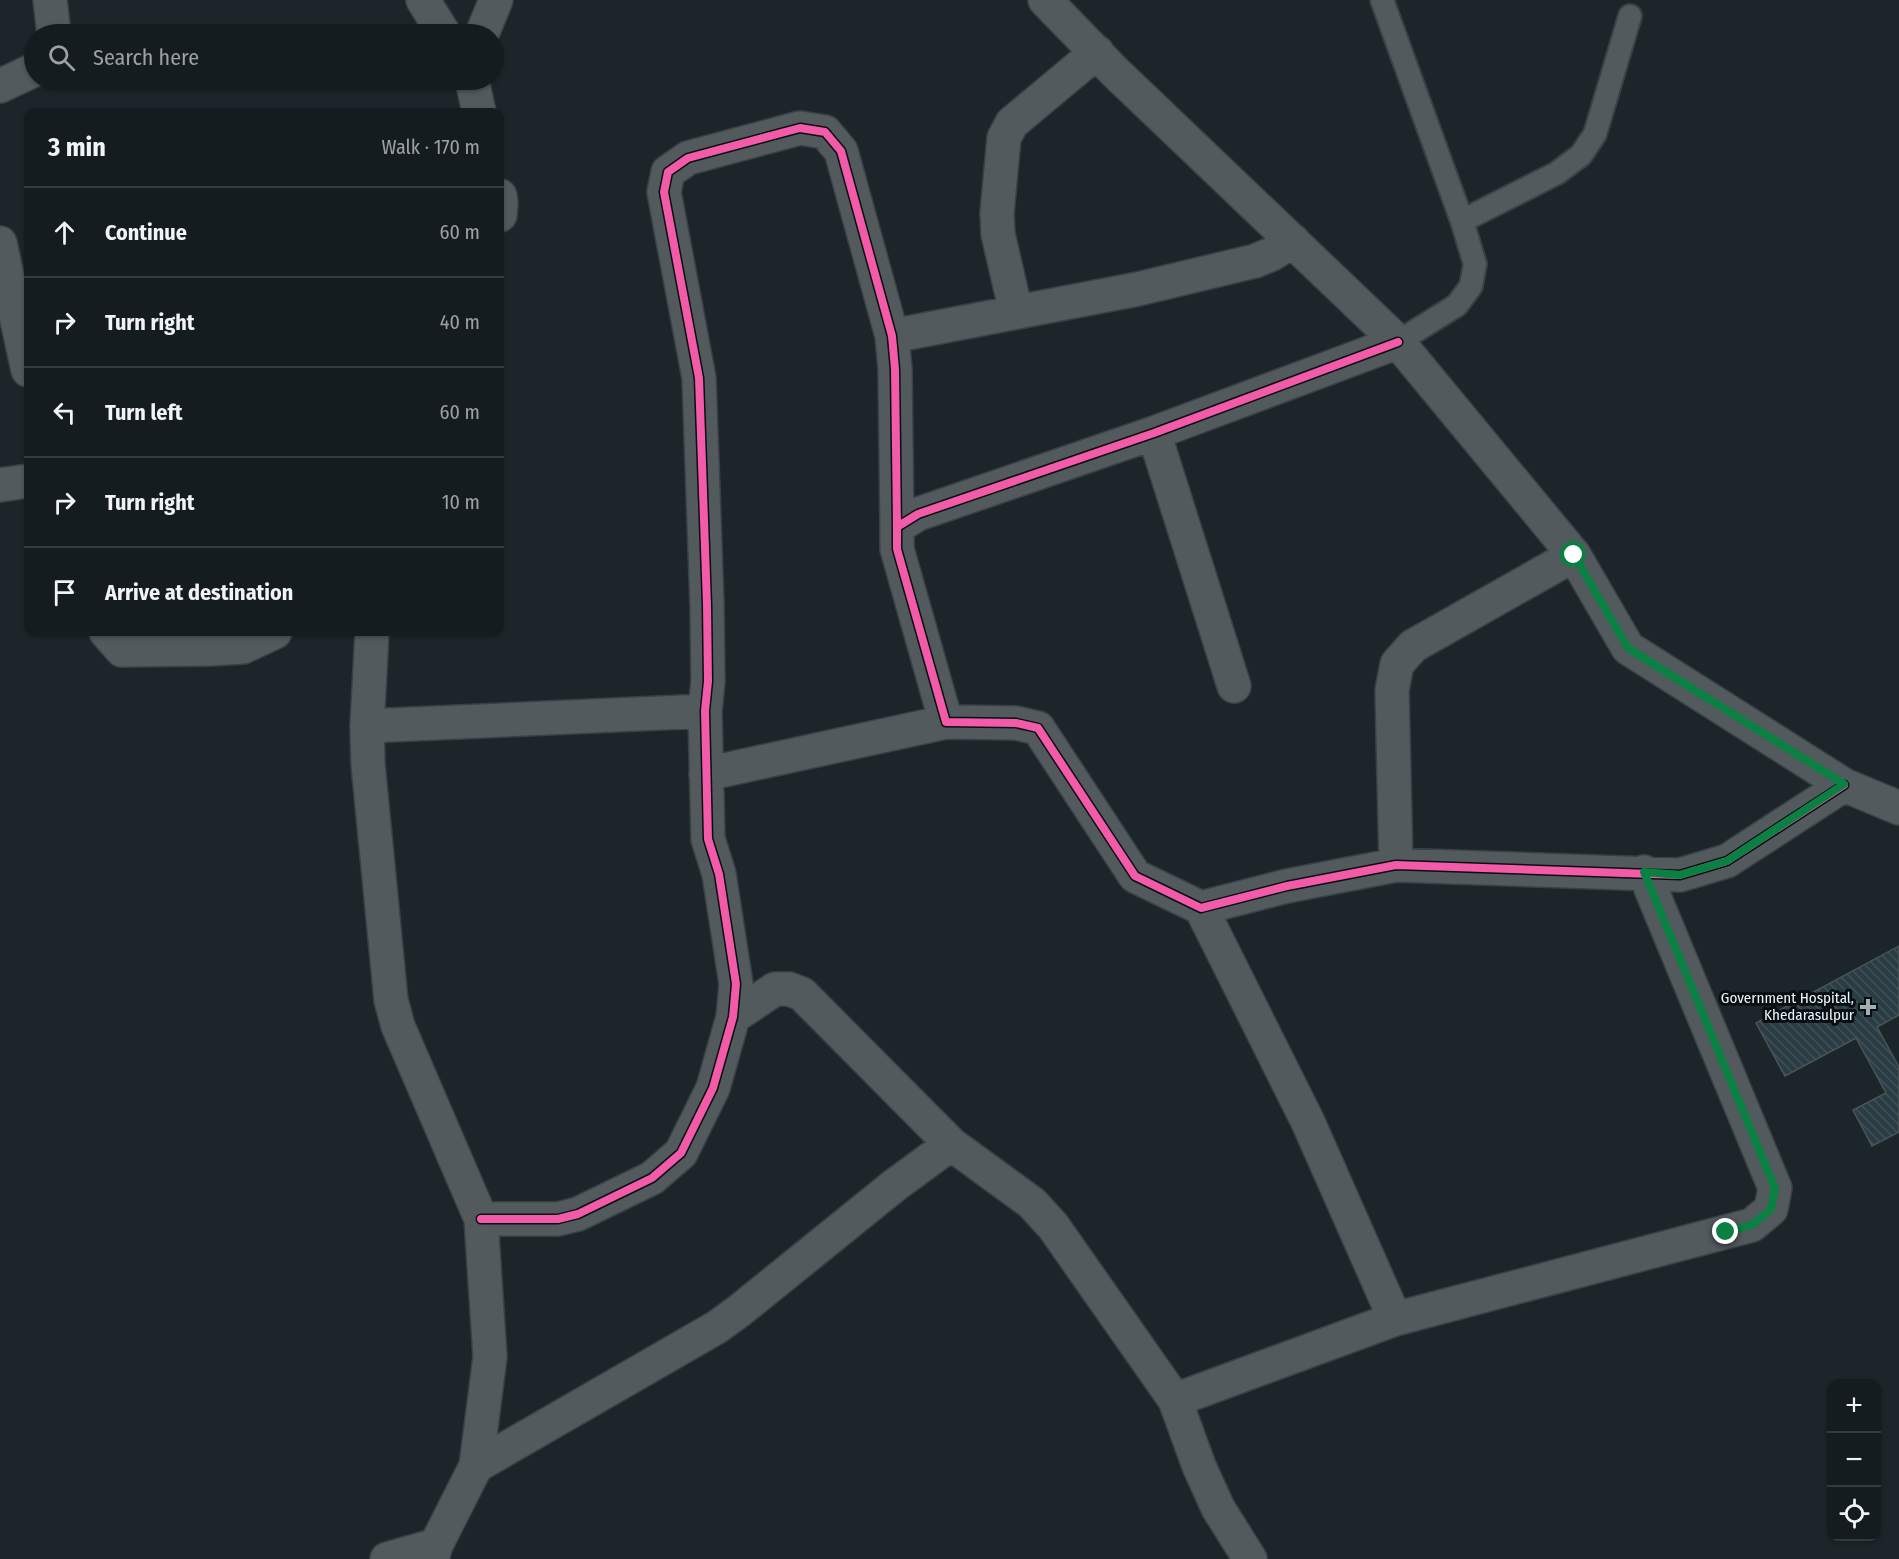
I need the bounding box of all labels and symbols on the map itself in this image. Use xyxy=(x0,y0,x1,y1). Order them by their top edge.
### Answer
route start xyxy=(1560,541,1586,567)
place label: Government Hospital, Khedarasulpur xyxy=(1721,989,1855,1024)
marker: Government Hospital, Khedarasulpur xyxy=(1859,998,1877,1016)
route end xyxy=(1712,1218,1738,1244)

